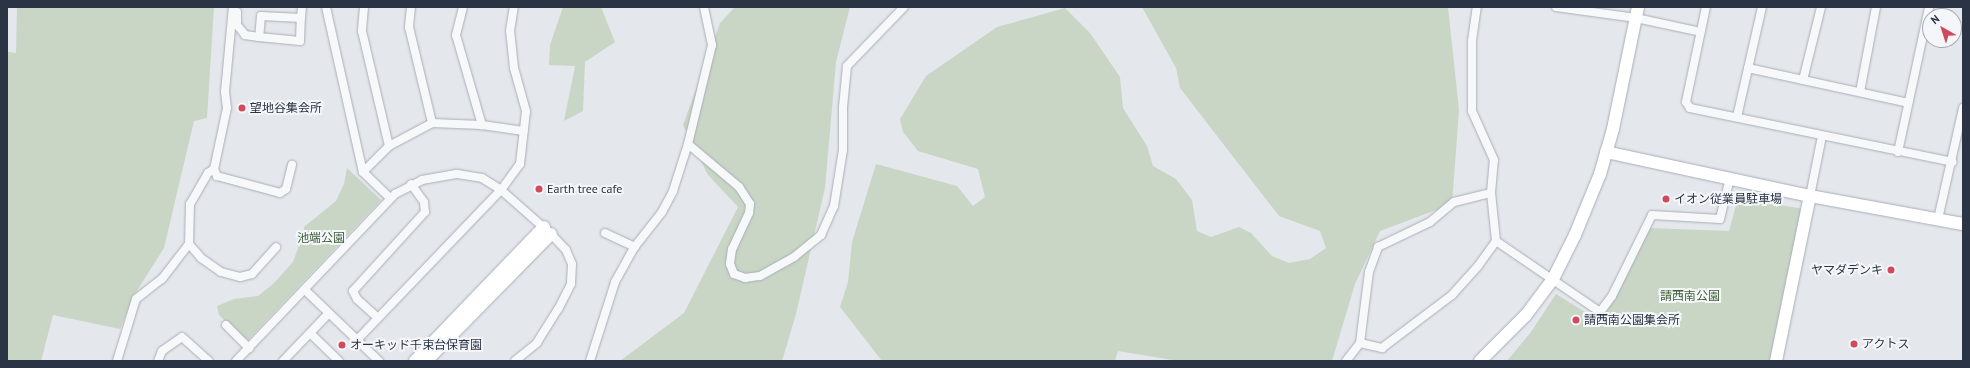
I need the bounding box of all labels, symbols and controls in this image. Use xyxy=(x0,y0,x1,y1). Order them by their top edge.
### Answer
north arrow xyxy=(1922,8,1962,48)
text: N xyxy=(1928,12,1942,27)
place label: 望地谷集会所 xyxy=(250,101,322,115)
marker: 望地谷集会所 xyxy=(237,103,247,113)
place label: Earth tree cafe xyxy=(547,182,622,196)
marker: Earth tree cafe xyxy=(534,184,544,194)
place label: イオン従業員駐車場 xyxy=(1674,192,1782,206)
marker: イオン従業員駐車場 xyxy=(1661,194,1671,204)
park label: 池端公園 xyxy=(297,231,345,245)
place label: ヤマダデンキ xyxy=(1811,263,1883,277)
marker: ヤマダデンキ xyxy=(1886,265,1896,275)
park label: 請西南公園 xyxy=(1660,289,1720,303)
place label: 請西南公園集会所 xyxy=(1584,313,1680,327)
marker: 請西南公園集会所 xyxy=(1571,315,1581,325)
place label: アクトス xyxy=(1862,337,1910,351)
place label: オーキッド千束台保育園 xyxy=(350,338,482,352)
marker: アクトス xyxy=(1849,339,1859,349)
marker: オーキッド千束台保育園 xyxy=(337,340,347,350)

